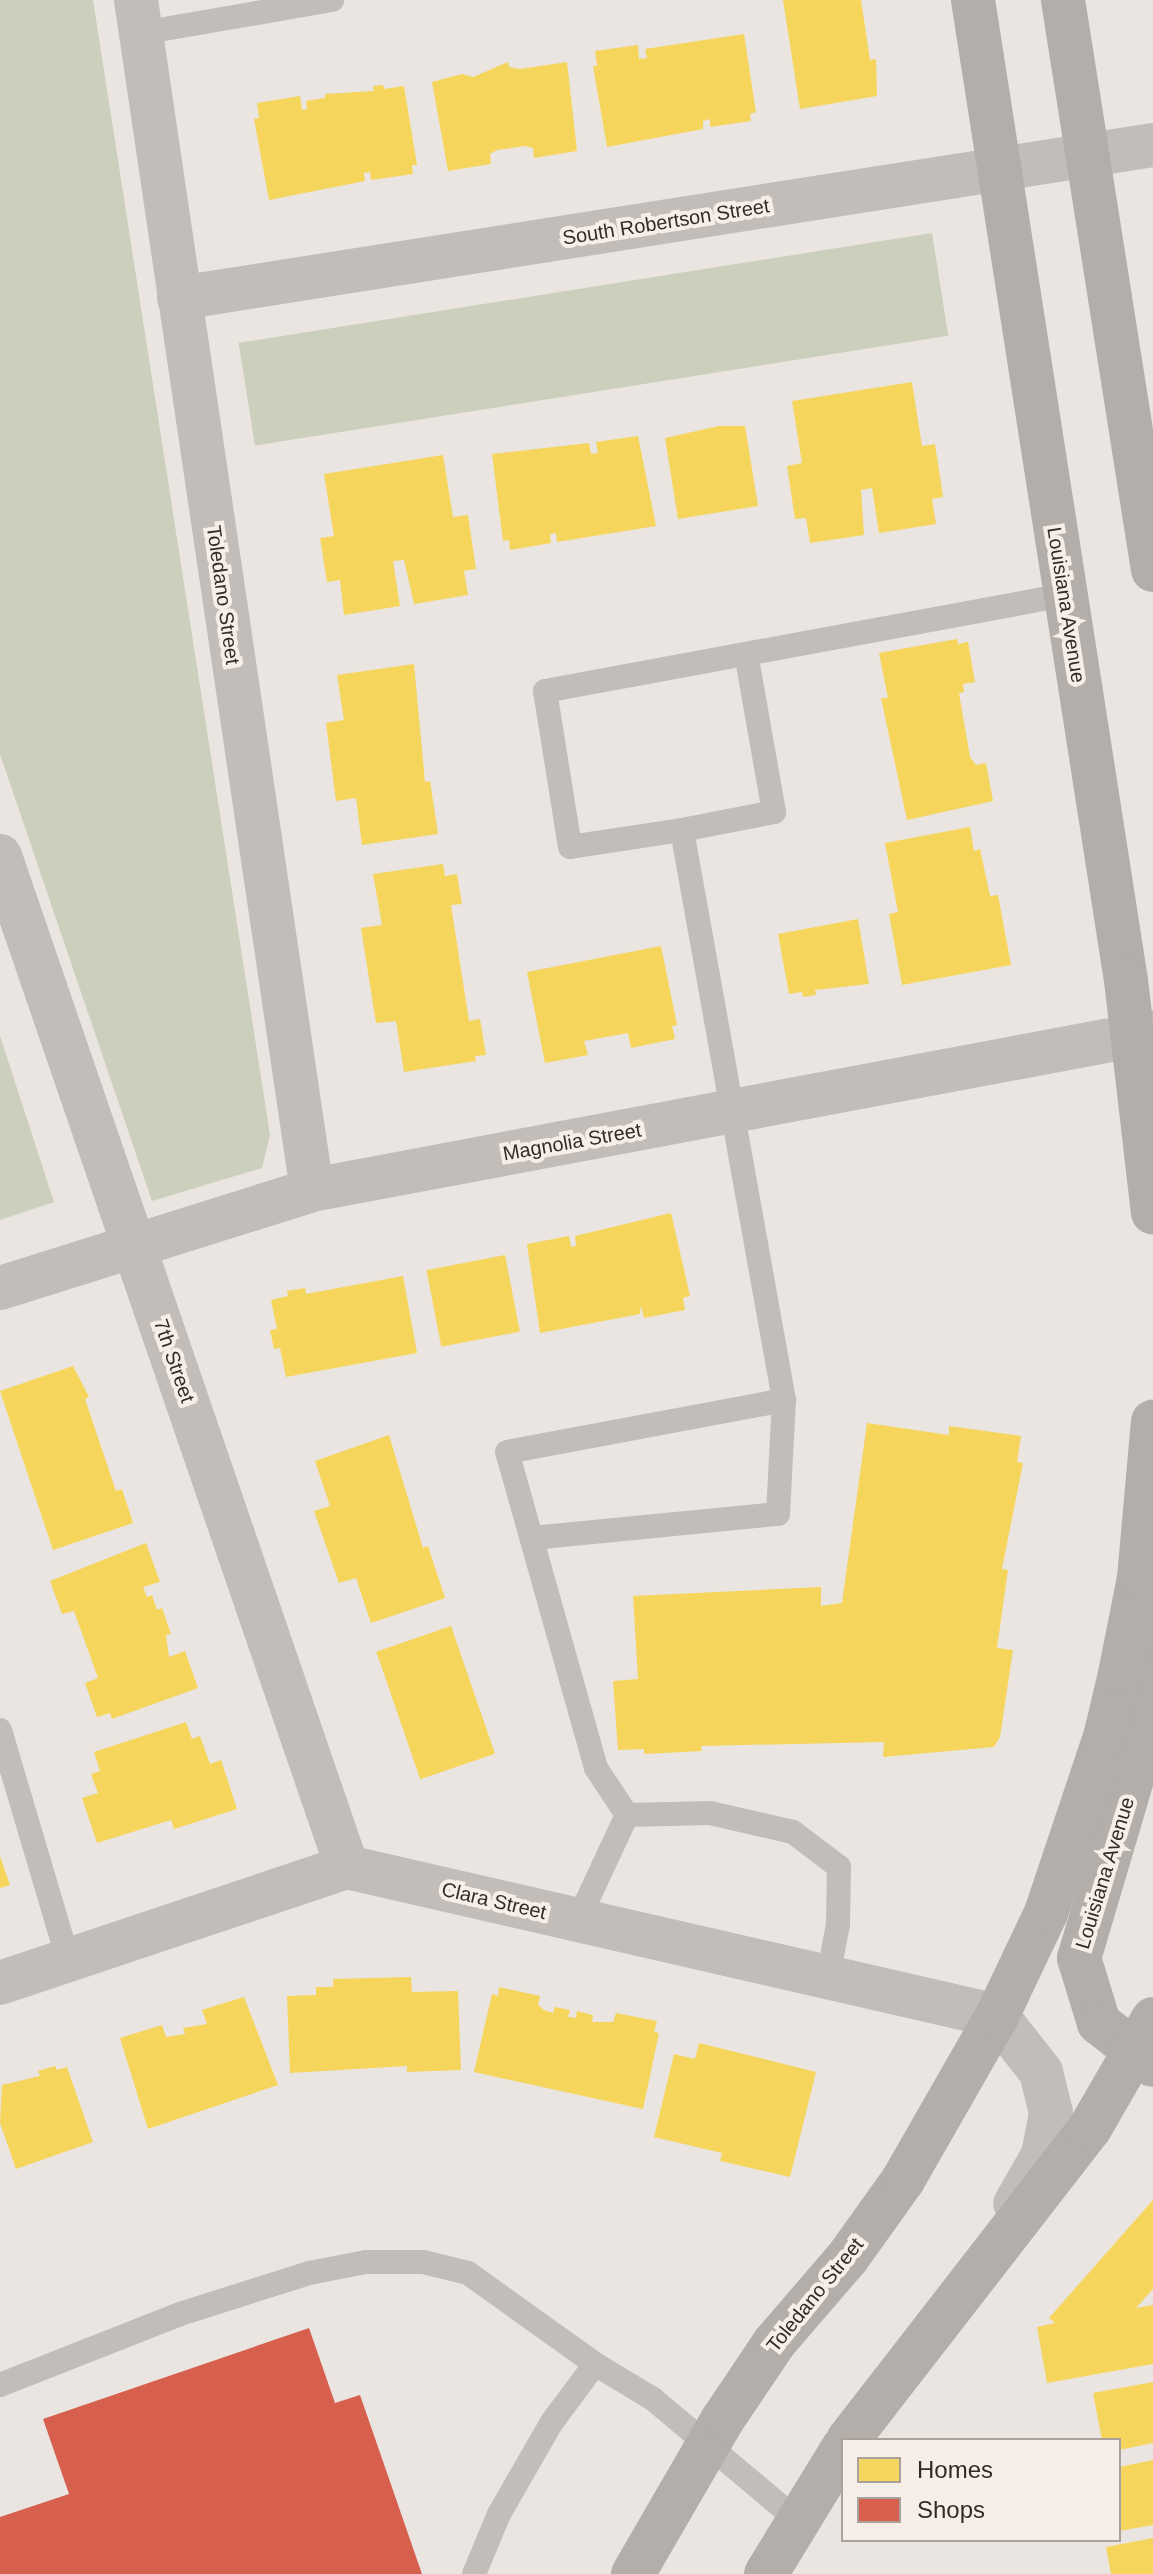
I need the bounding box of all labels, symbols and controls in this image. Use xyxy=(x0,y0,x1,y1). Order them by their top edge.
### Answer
street label: South Robertson Street xyxy=(561,194,771,250)
street label: Toledano Street xyxy=(201,524,245,666)
street label: Louisiana Avenue xyxy=(1042,525,1090,685)
street label: Magnolia Street xyxy=(501,1118,643,1166)
street label: 7th Street xyxy=(149,1316,199,1406)
street label: Louisiana Avenue xyxy=(1070,1794,1140,1952)
street label: Clara Street xyxy=(439,1877,549,1925)
street label: Toledano Street xyxy=(762,2233,868,2357)
legend xyxy=(841,2438,1121,2542)
text: Homes xyxy=(917,2456,993,2483)
text: Shops xyxy=(917,2496,985,2523)

